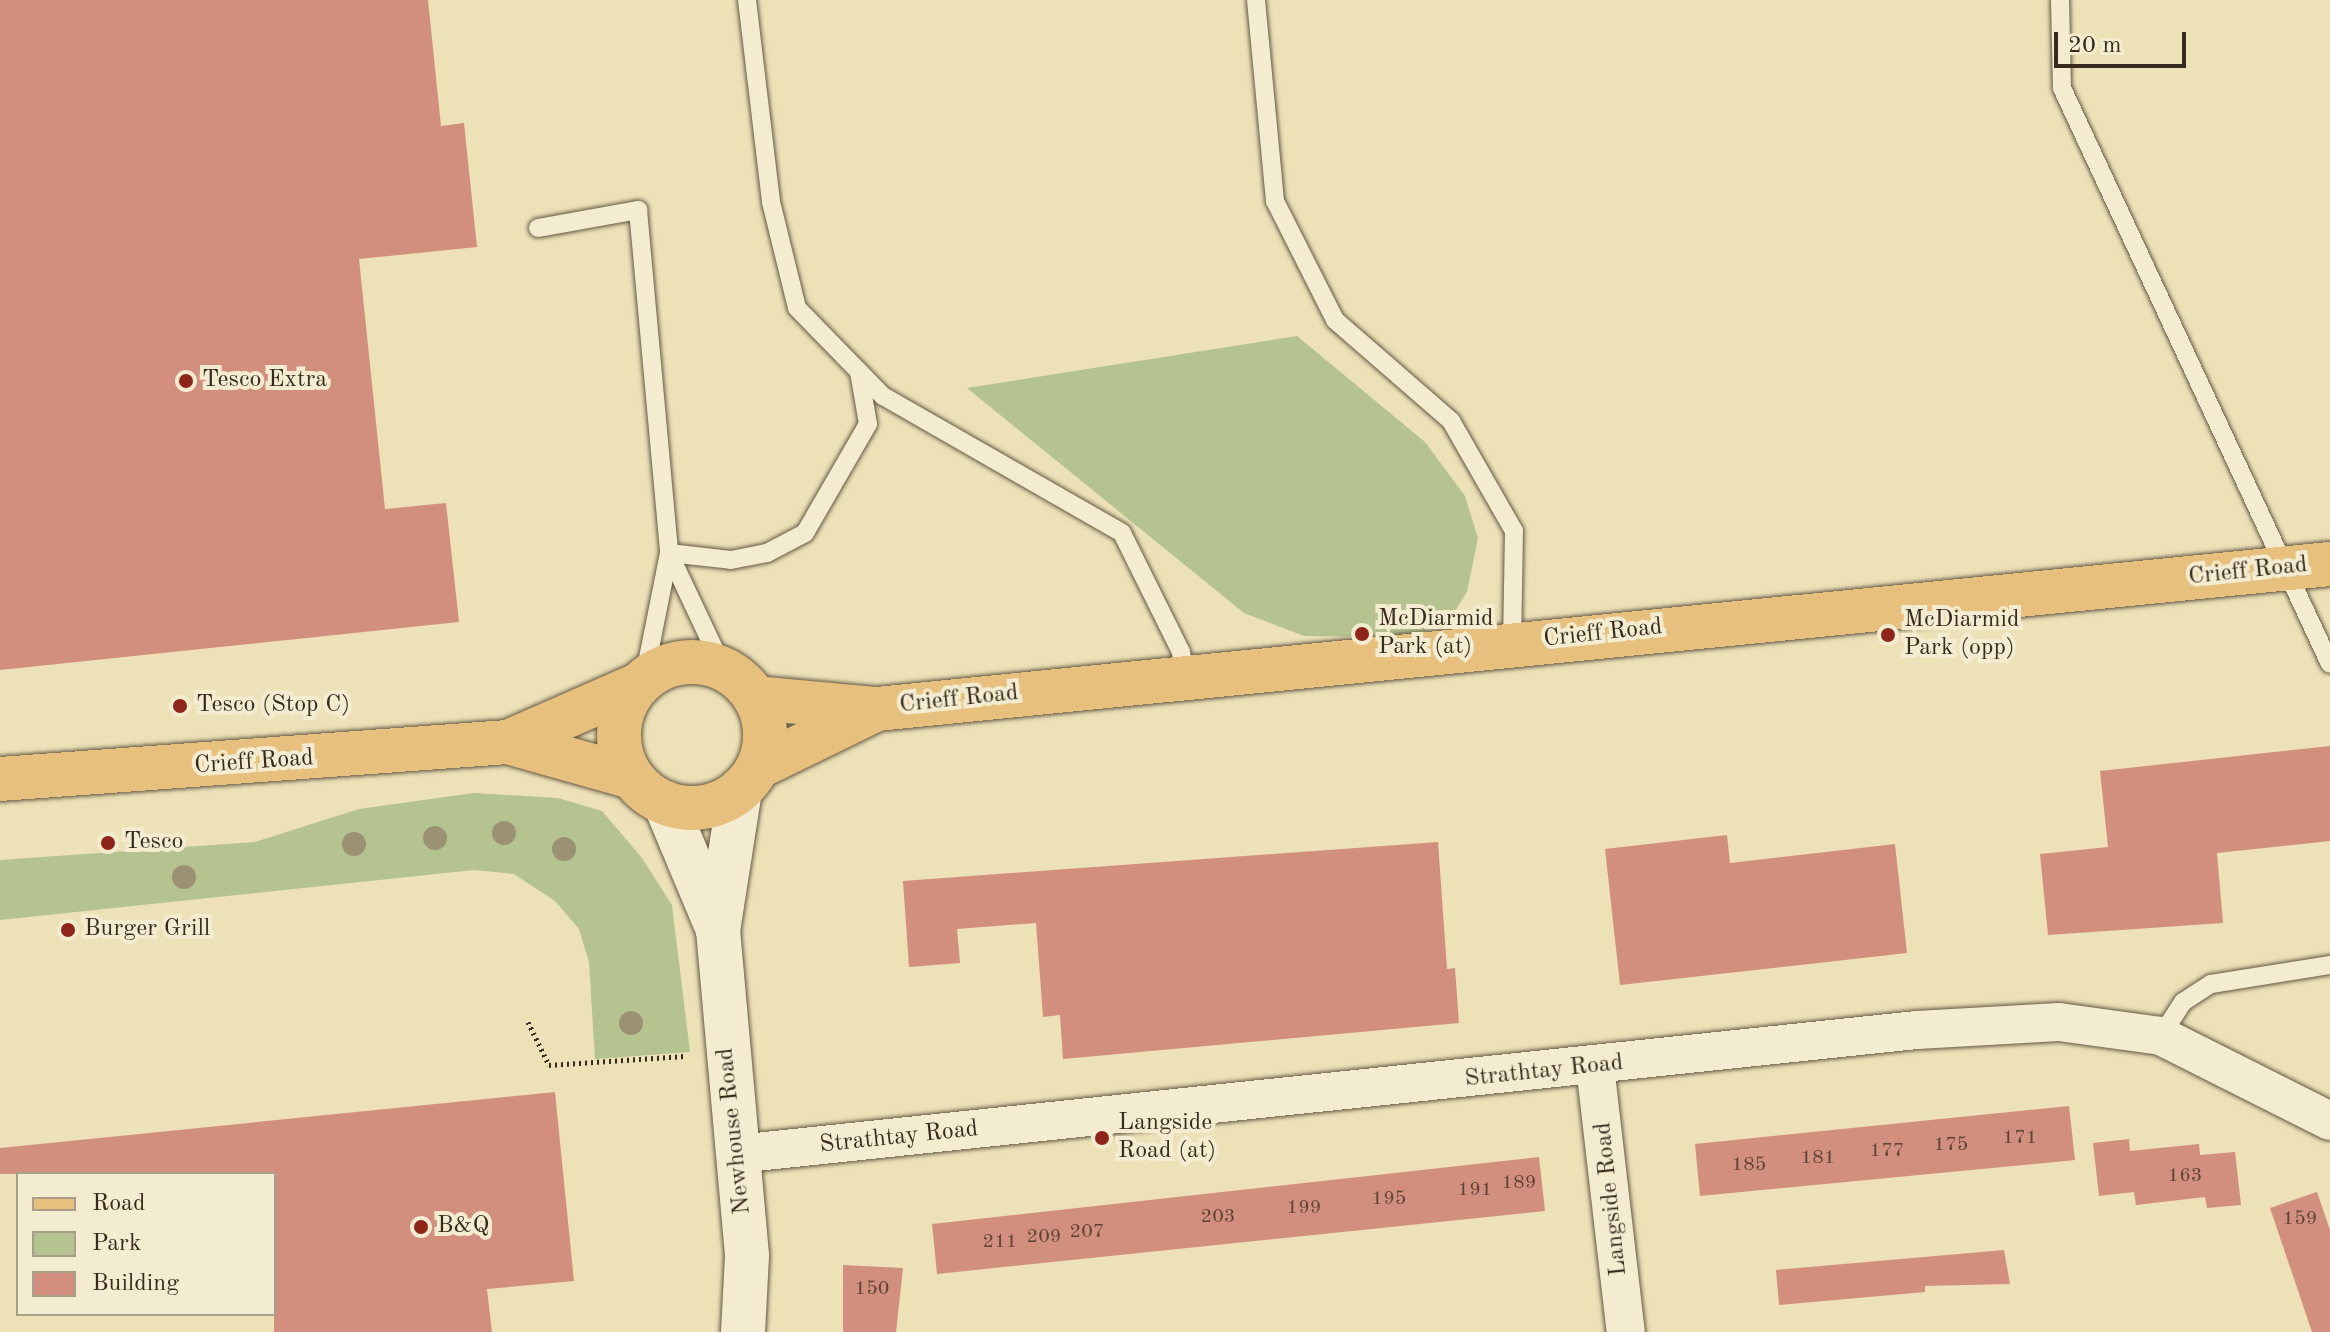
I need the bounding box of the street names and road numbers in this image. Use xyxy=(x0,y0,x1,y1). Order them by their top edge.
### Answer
street label: Crieff Road xyxy=(2187,551,2309,593)
street label: Crieff Road xyxy=(1542,613,1664,655)
street label: Crieff Road xyxy=(898,679,1020,721)
street label: Crieff Road xyxy=(193,744,315,782)
street label: Newhouse Road xyxy=(712,1046,758,1216)
street label: Strathtay Road xyxy=(1463,1049,1625,1095)
street label: Strathtay Road xyxy=(818,1115,980,1161)
street label: Langside Road xyxy=(1590,1121,1634,1277)

